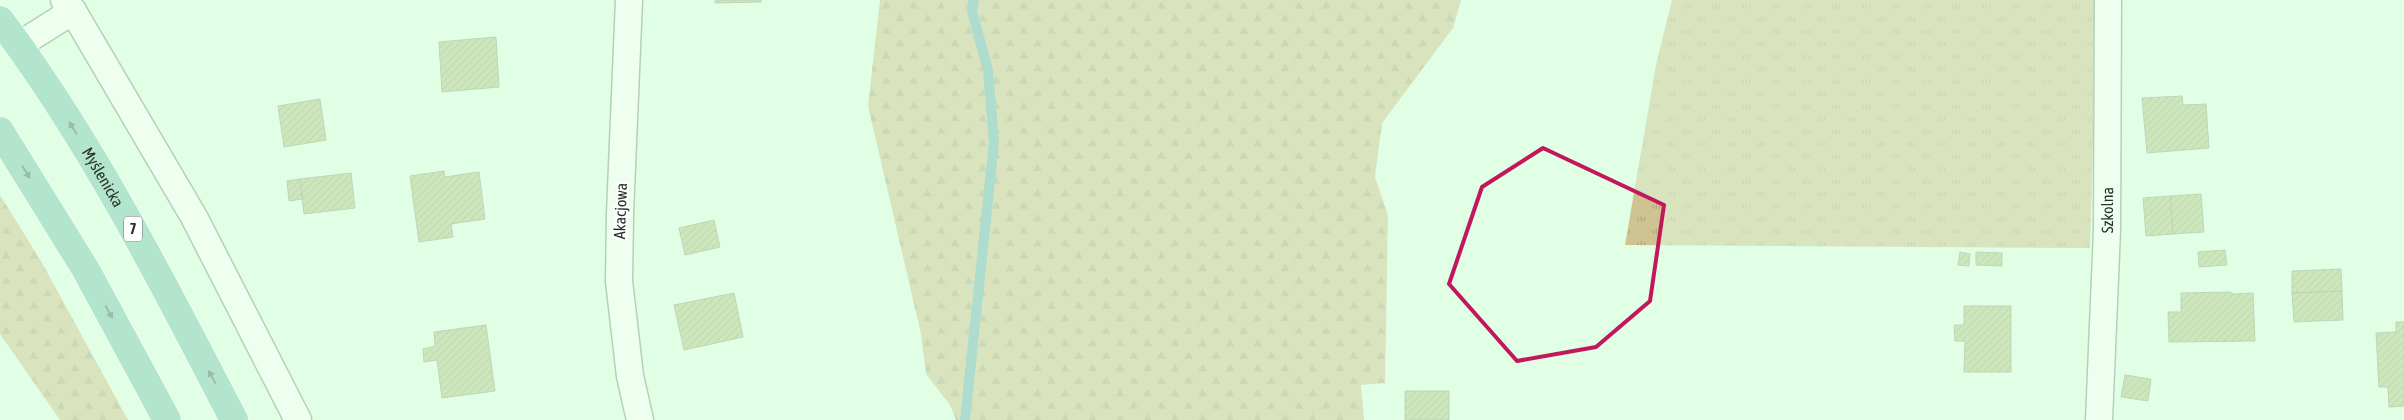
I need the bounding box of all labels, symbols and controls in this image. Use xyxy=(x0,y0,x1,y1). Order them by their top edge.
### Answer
one-way arrow xyxy=(69,121,78,134)
street label: Myślenicka xyxy=(79,144,128,210)
one-way arrow xyxy=(22,165,31,179)
street label: Akacjowa xyxy=(610,183,631,239)
street label: Szkolna xyxy=(2098,187,2116,233)
road number: 7 xyxy=(124,216,142,242)
one-way arrow xyxy=(105,305,114,318)
one-way arrow xyxy=(208,370,216,384)

